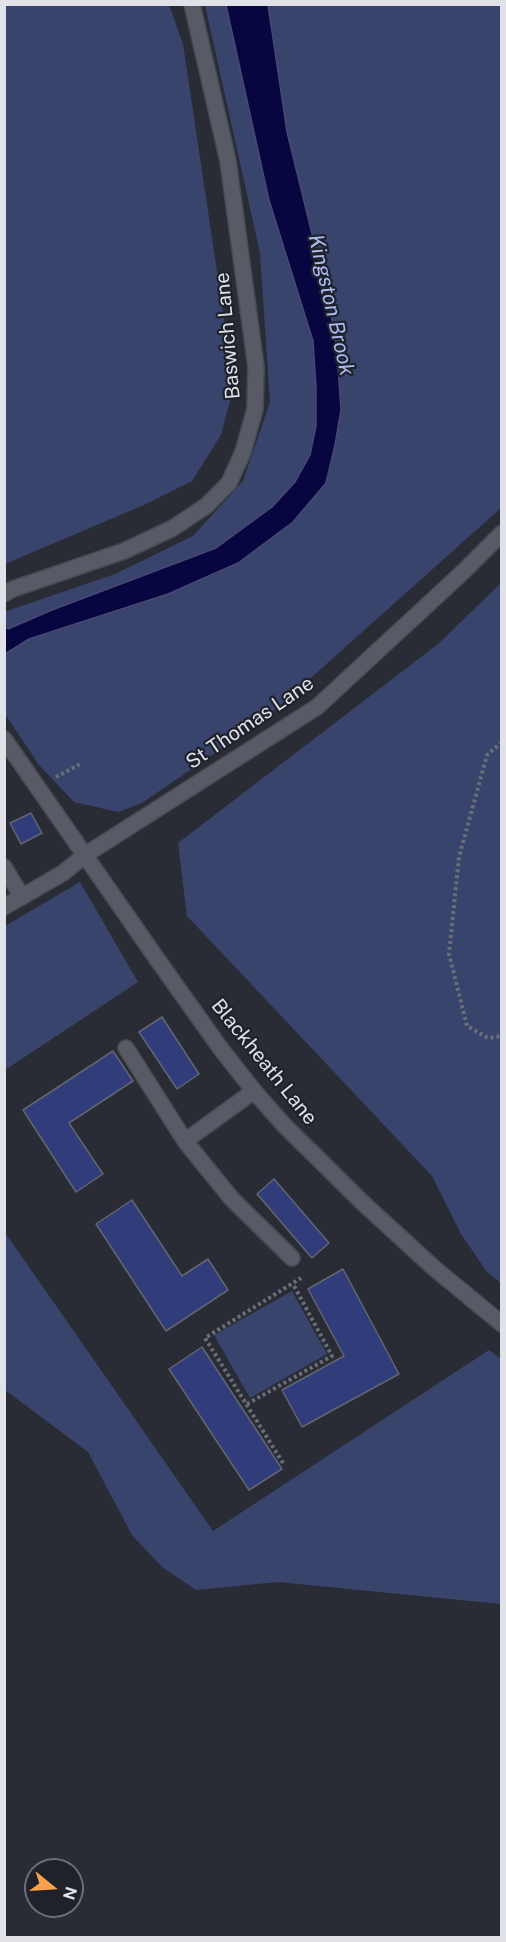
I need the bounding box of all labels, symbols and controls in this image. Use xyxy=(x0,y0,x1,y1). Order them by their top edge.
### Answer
water label: Kingston Brook xyxy=(303,232,359,378)
street label: Baswich Lane xyxy=(210,272,246,400)
street label: St Thomas Lane xyxy=(182,671,318,775)
street label: Blackheath Lane xyxy=(206,994,322,1130)
north arrow xyxy=(24,1858,84,1918)
text: N xyxy=(59,1884,81,1902)

